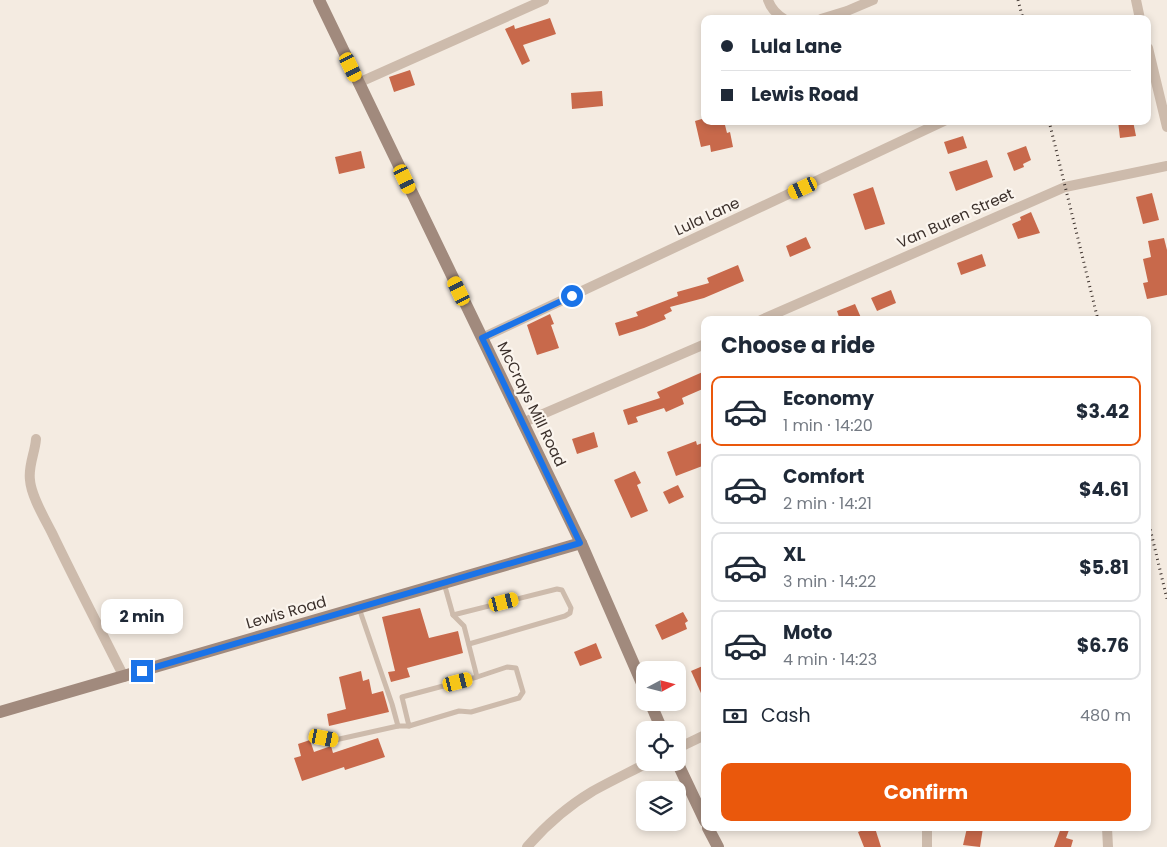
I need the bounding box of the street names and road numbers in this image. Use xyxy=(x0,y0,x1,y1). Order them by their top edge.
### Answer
street label: Van Buren Street xyxy=(894,183,1016,253)
street label: Lula Lane xyxy=(671,192,743,240)
street label: McCrays Mill Road xyxy=(493,338,571,470)
street label: Lewis Road xyxy=(243,591,329,633)

